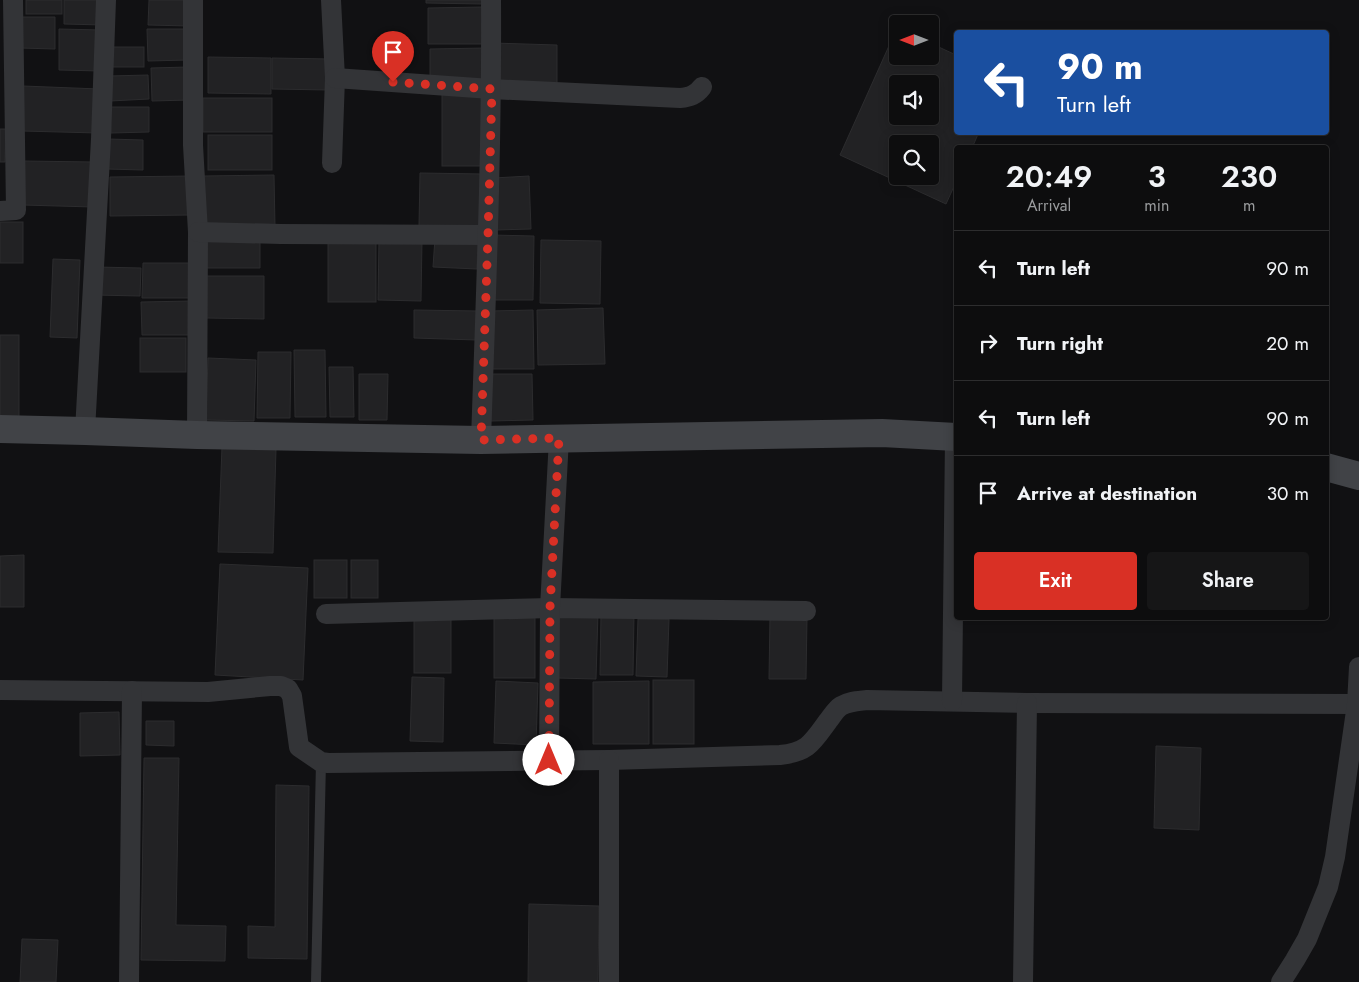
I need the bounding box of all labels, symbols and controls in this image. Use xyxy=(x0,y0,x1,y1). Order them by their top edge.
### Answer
north arrow xyxy=(889,15,939,65)
map controls xyxy=(889,15,939,185)
pin xyxy=(372,31,414,82)
icon: arrive xyxy=(379,38,407,66)
text: 90 m xyxy=(1057,42,1143,92)
icon: left xyxy=(974,50,1039,115)
button: sound xyxy=(889,75,939,125)
text: Turn left xyxy=(1057,88,1131,120)
button: search xyxy=(889,135,939,185)
text: 20:49 xyxy=(1006,155,1092,198)
text: 3 xyxy=(1148,155,1166,198)
text: 230 xyxy=(1221,155,1277,198)
text: Arrival xyxy=(1027,194,1071,217)
text: min xyxy=(1144,194,1169,217)
text: m xyxy=(1243,194,1255,217)
icon: left xyxy=(974,254,1002,282)
text: Turn left xyxy=(1017,255,1090,282)
text: 90 m xyxy=(1266,255,1309,282)
icon: right xyxy=(974,329,1002,357)
text: Turn right xyxy=(1017,330,1103,357)
text: 20 m xyxy=(1266,330,1309,357)
icon: left xyxy=(974,404,1002,432)
text: Turn left xyxy=(1017,405,1090,432)
text: 90 m xyxy=(1266,405,1309,432)
icon: arrive xyxy=(974,479,1002,507)
text: Arrive at destination xyxy=(1017,480,1197,507)
text: 30 m xyxy=(1267,480,1309,507)
button: Exit xyxy=(974,552,1137,610)
button: Share xyxy=(1147,552,1309,610)
position arrow xyxy=(522,733,574,785)

